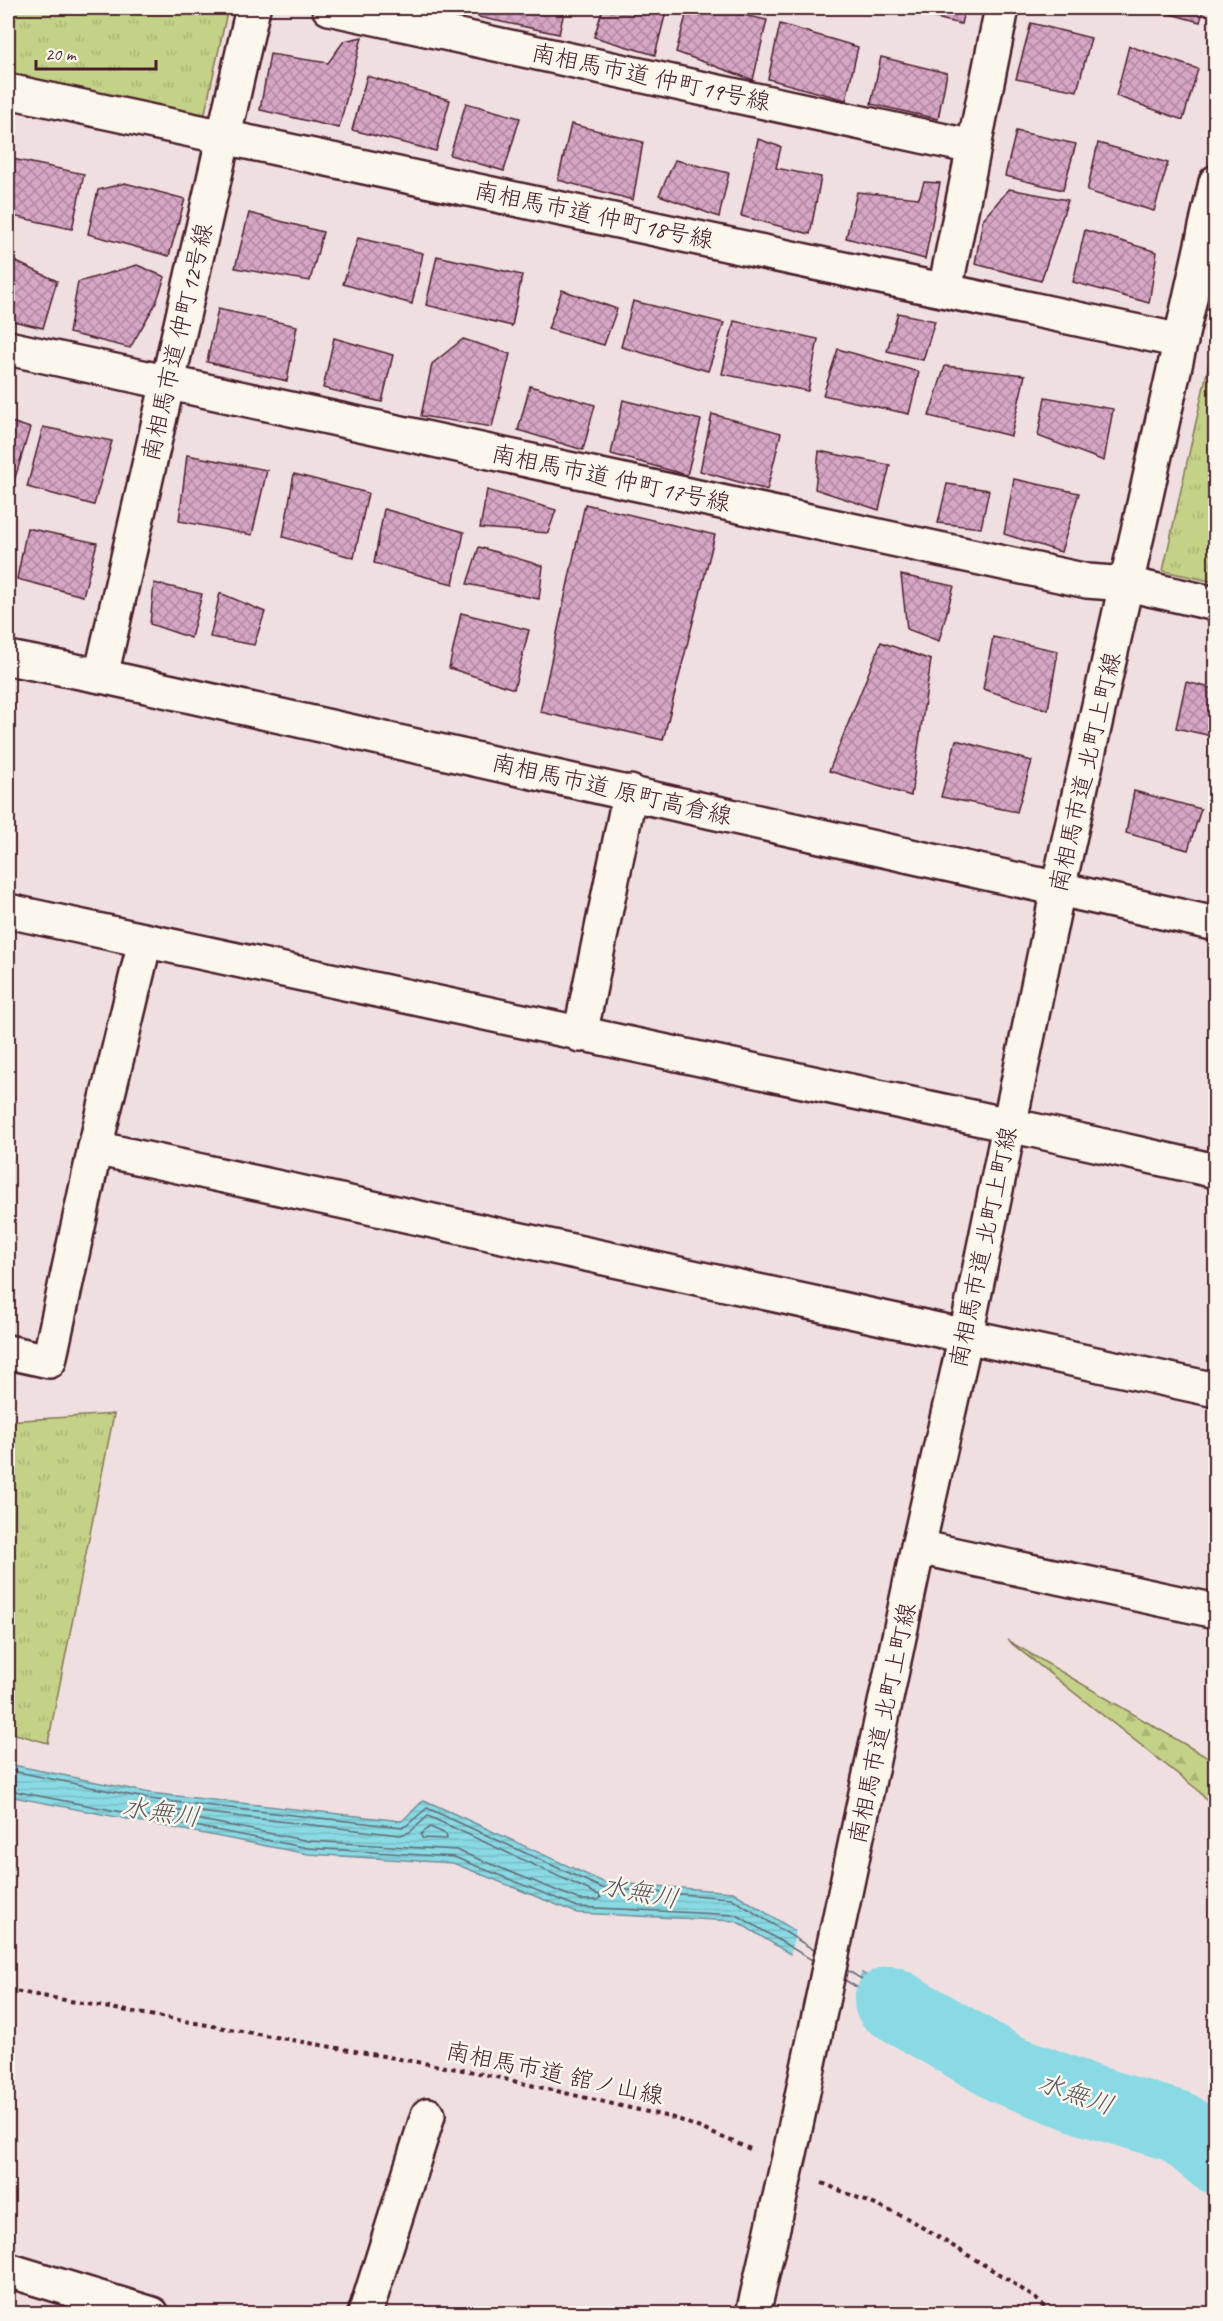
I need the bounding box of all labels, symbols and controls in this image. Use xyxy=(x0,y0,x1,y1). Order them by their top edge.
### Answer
scale bar xyxy=(36,33,156,71)
street label: 南相馬市道 仲町19号線 xyxy=(529,37,773,117)
text: 20 m xyxy=(45,43,78,65)
street label: 南相馬市道 仲町18号線 xyxy=(472,175,716,255)
street label: 南相馬市道 仲町12号線 xyxy=(135,220,219,464)
street label: 南相馬市道 仲町17号線 xyxy=(489,438,733,518)
street label: 南相馬市道 北町上町線 xyxy=(1043,649,1127,895)
street label: 南相馬市道 原町高倉線 xyxy=(489,747,735,831)
street label: 南相馬市道 北町上町線 xyxy=(943,1124,1023,1370)
street label: 南相馬市道 北町上町線 xyxy=(842,1600,922,1846)
water label: 水無川 xyxy=(120,1790,202,1834)
water label: 水無川 xyxy=(599,1868,681,1916)
street label: 南相馬市道 舘ノ山線 xyxy=(443,2035,667,2111)
water label: 水無川 xyxy=(1034,2066,1118,2122)

